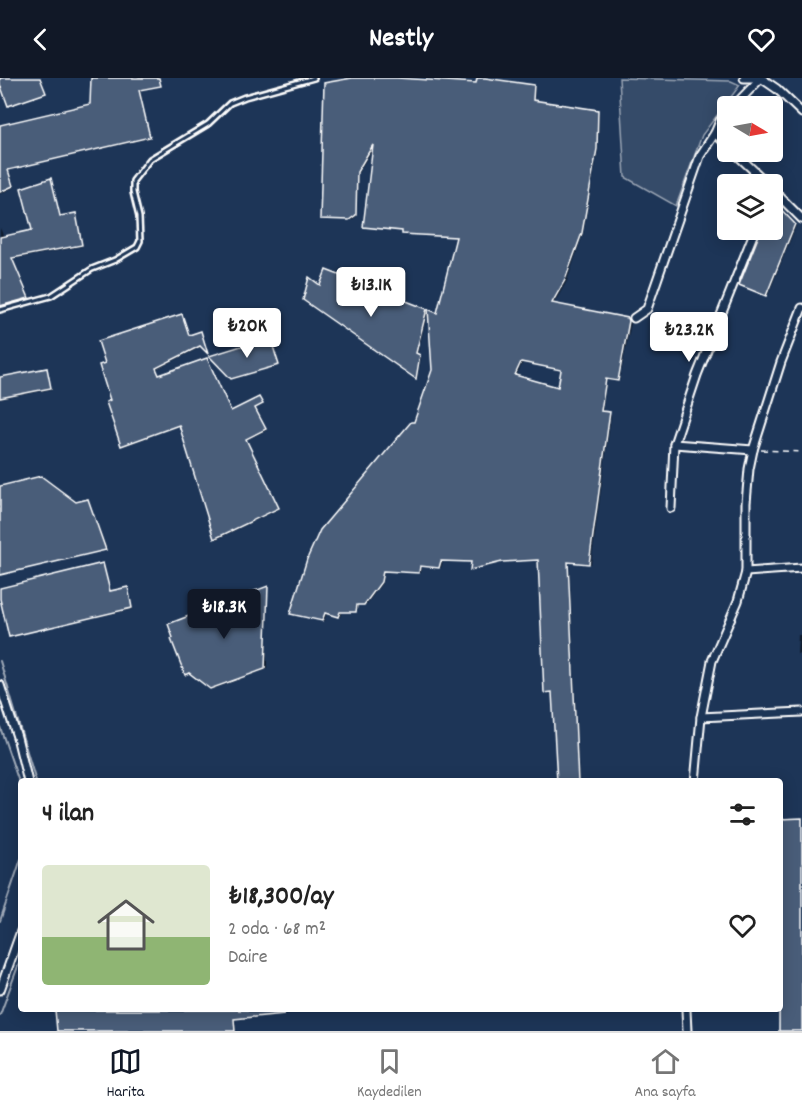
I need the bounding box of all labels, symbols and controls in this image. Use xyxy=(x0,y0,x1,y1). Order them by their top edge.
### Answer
text: Nestly xyxy=(369,20,433,59)
icon: back xyxy=(24,23,57,56)
icon: heart xyxy=(745,23,778,56)
north arrow xyxy=(717,96,783,162)
map controls xyxy=(717,96,783,240)
button: layers xyxy=(717,174,783,240)
pin: ₺13.1K xyxy=(322,267,420,318)
text: ₺13.1K xyxy=(350,272,392,300)
pin: ₺20K xyxy=(211,308,283,359)
pin: ₺23.2K xyxy=(640,312,738,363)
text: ₺20K xyxy=(227,313,267,341)
text: ₺23.2K xyxy=(664,317,714,345)
pin: ₺18.3K xyxy=(175,589,273,640)
text: ₺18.3K xyxy=(202,594,246,622)
text: 4 ilan xyxy=(42,796,94,833)
icon: filters xyxy=(726,798,759,831)
text: ₺18,300/ay xyxy=(228,879,334,916)
icon: home xyxy=(90,889,162,961)
icon: heart xyxy=(726,909,759,942)
text: 2 oda · 68 m² xyxy=(228,916,326,944)
text: Daire xyxy=(228,944,268,972)
tab: Harita xyxy=(106,1045,144,1104)
tab: Kaydedilen xyxy=(357,1045,422,1104)
tab: Ana sayfa xyxy=(634,1045,696,1104)

